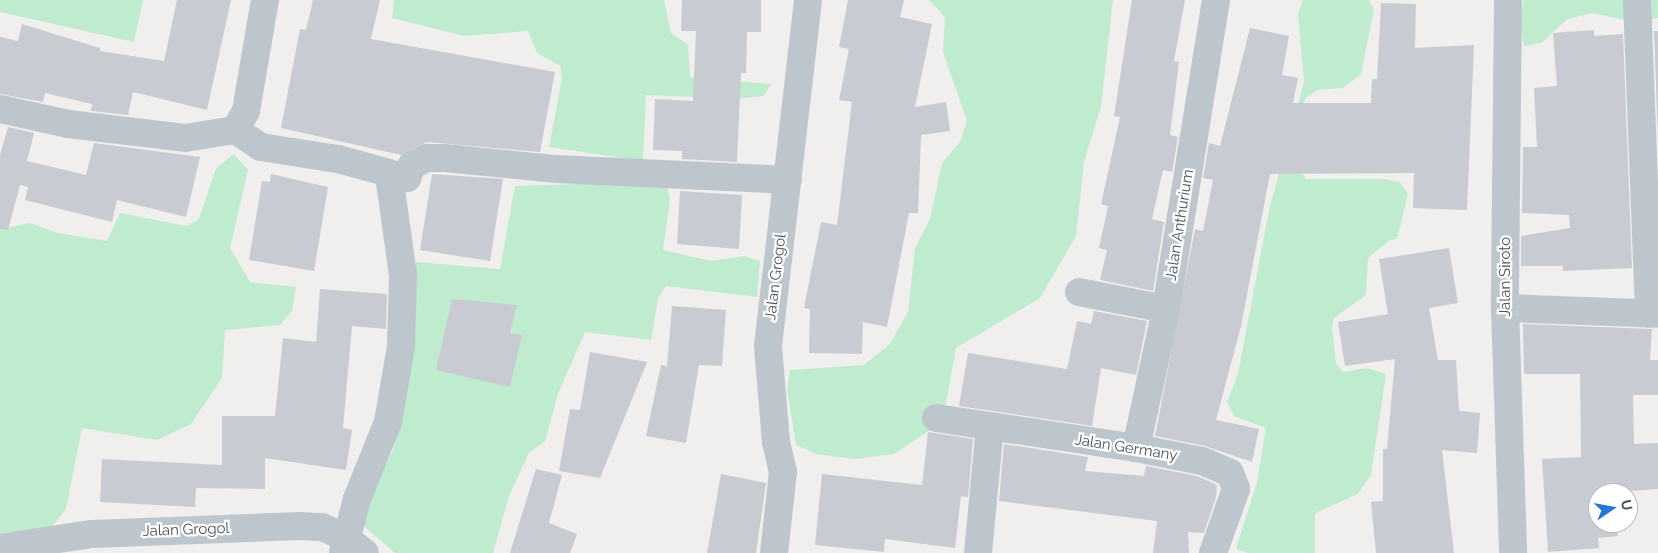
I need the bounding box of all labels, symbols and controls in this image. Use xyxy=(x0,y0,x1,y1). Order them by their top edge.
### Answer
street label: Jalan Anthurium xyxy=(1162,168,1198,282)
street label: Jalan Grogol xyxy=(762,233,790,321)
street label: Jalan Siroto xyxy=(1497,237,1515,317)
street label: Jalan Germany xyxy=(1073,431,1179,465)
north arrow xyxy=(1588,483,1638,533)
text: U xyxy=(1618,498,1636,512)
street label: Jalan Grogol xyxy=(142,519,230,541)

